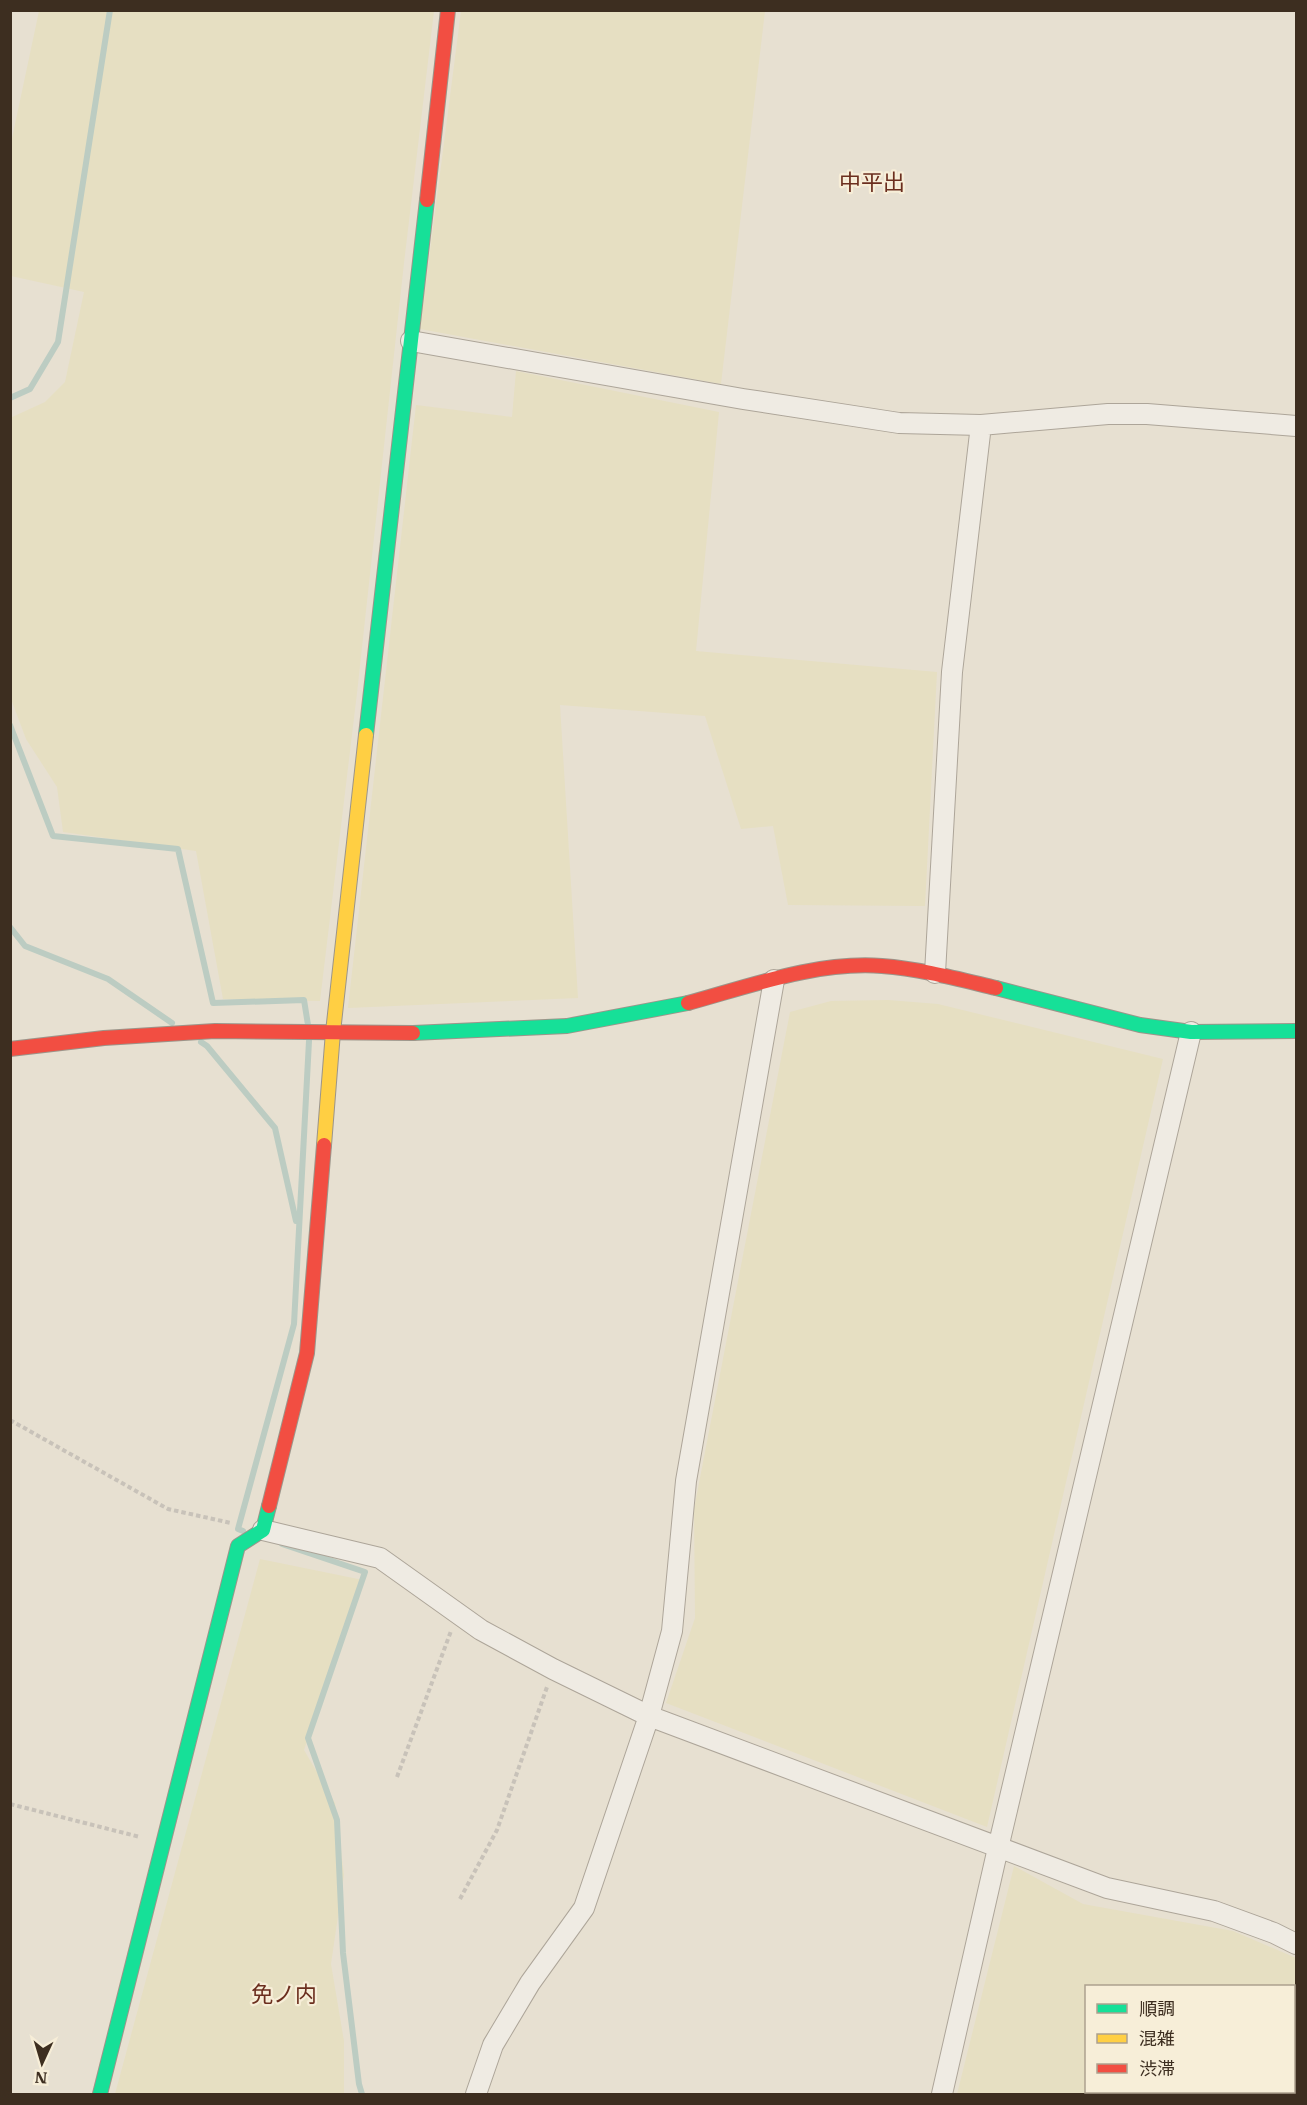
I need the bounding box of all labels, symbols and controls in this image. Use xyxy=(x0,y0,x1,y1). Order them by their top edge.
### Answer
district label: 中平出 xyxy=(839,167,905,196)
district label: 免ノ内 xyxy=(251,1979,317,2008)
legend xyxy=(1085,1985,1295,2093)
text: 順調 xyxy=(1139,1997,1175,2020)
text: 混雑 xyxy=(1139,2027,1175,2050)
north arrow xyxy=(12,2033,72,2093)
text: 渋滞 xyxy=(1139,2057,1175,2080)
text: N xyxy=(34,2068,48,2088)

